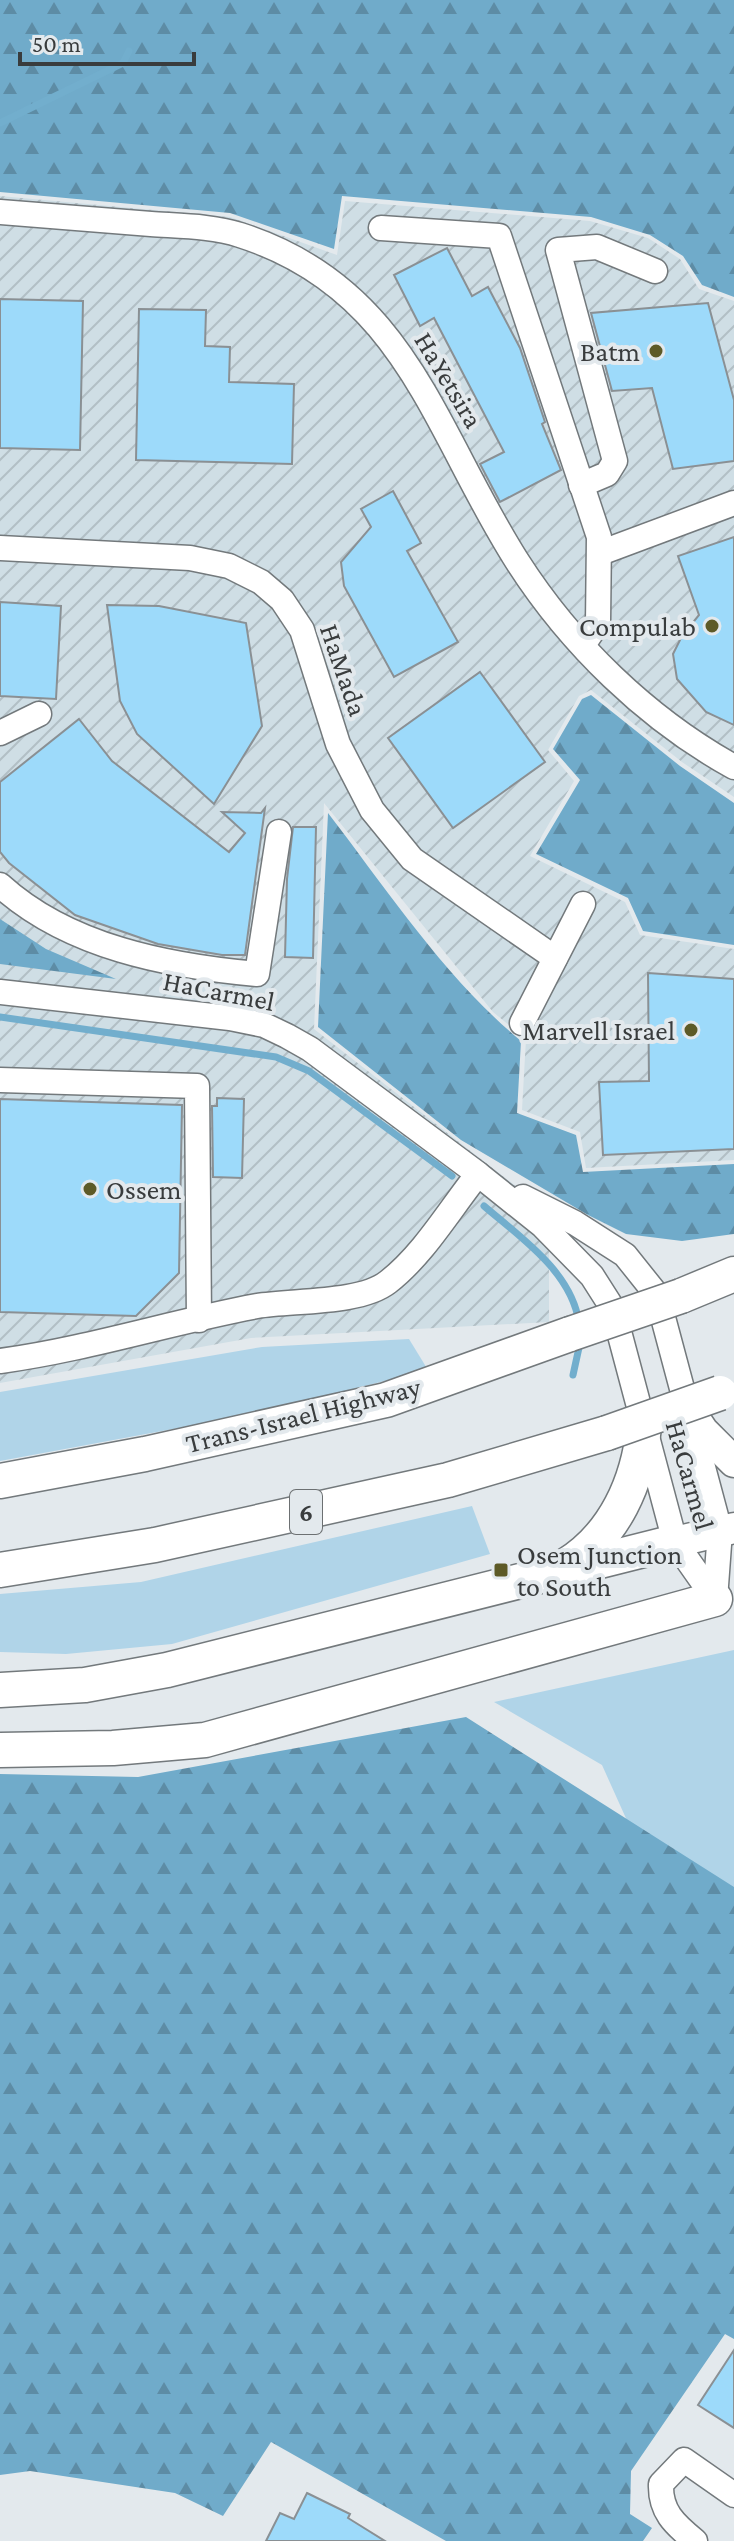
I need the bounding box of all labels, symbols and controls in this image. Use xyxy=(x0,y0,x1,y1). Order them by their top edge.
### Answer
scale bar xyxy=(20,16,194,66)
text: 50 m xyxy=(32,30,81,57)
street label: HaYetsira xyxy=(408,326,490,434)
place label: Batm xyxy=(580,336,640,367)
marker: Batm xyxy=(647,342,665,360)
place label: Compulab xyxy=(579,611,696,642)
marker: Compulab xyxy=(703,617,721,635)
street label: HaMada xyxy=(314,620,374,720)
street label: HaCarmel xyxy=(161,965,277,1017)
place label: Marvell Israel xyxy=(522,1015,675,1046)
marker: Marvell Israel xyxy=(682,1021,700,1039)
place label: Ossem xyxy=(106,1174,182,1205)
marker: Ossem xyxy=(81,1180,99,1198)
street label: Trans-Israel Highway xyxy=(182,1371,425,1459)
street label: HaCarmel xyxy=(660,1417,720,1533)
road number: 6 xyxy=(290,1490,322,1534)
place label: Osem Junction to South xyxy=(517,1539,682,1602)
marker: Osem Junction to South xyxy=(492,1561,510,1579)

